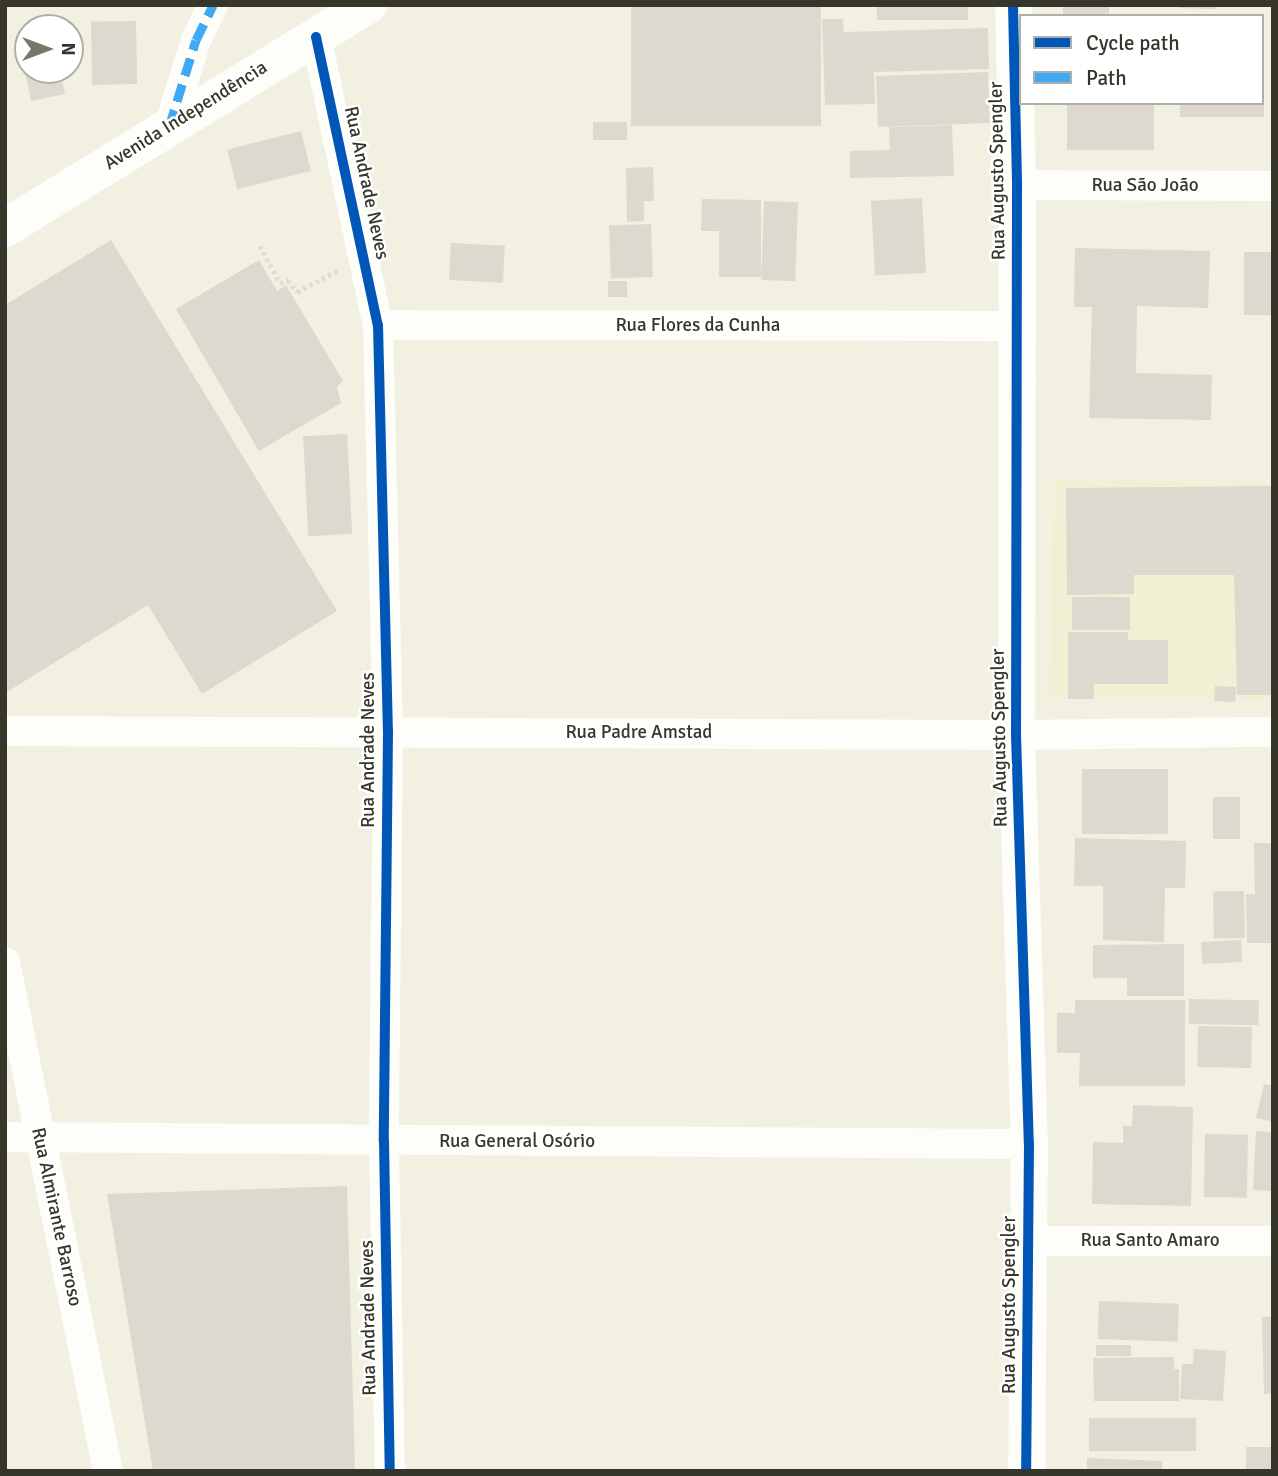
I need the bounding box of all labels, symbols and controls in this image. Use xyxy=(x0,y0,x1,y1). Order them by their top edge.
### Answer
north arrow xyxy=(14,14,84,84)
legend xyxy=(1019,14,1264,105)
text: Cycle path xyxy=(1086,30,1180,56)
text: N xyxy=(56,42,80,56)
street label: Avenida Independência xyxy=(100,57,272,175)
text: Path xyxy=(1086,65,1127,91)
street label: Rua Augusto Spengler xyxy=(985,81,1011,261)
street label: Rua Andrade Neves xyxy=(339,104,393,262)
street label: Rua São João xyxy=(1091,175,1199,197)
street label: Rua Flores da Cunha xyxy=(615,315,781,337)
street label: Rua Augusto Spengler xyxy=(987,648,1013,828)
street label: Rua Andrade Neves xyxy=(358,672,380,828)
street label: Rua Padre Amstad xyxy=(566,722,712,744)
street label: Rua Almirante Barroso xyxy=(26,1125,86,1309)
street label: Rua General Osório xyxy=(439,1131,595,1153)
street label: Rua Augusto Spengler xyxy=(999,1216,1021,1394)
street label: Rua Santo Amaro xyxy=(1080,1230,1220,1252)
street label: Rua Andrade Neves xyxy=(356,1240,382,1396)

